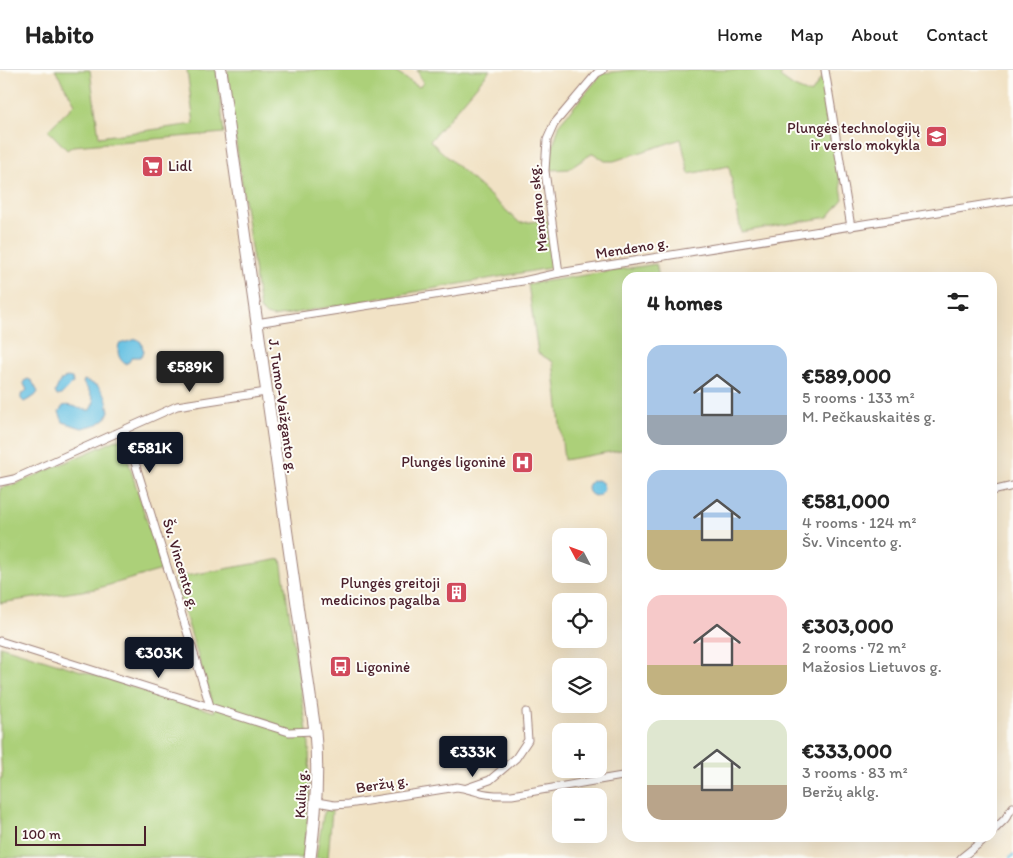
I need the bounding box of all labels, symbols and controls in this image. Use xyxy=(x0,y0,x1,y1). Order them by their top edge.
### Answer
text: Habito xyxy=(25,20,94,49)
text: Home xyxy=(717,24,763,46)
text: Map xyxy=(791,24,824,46)
text: About xyxy=(852,24,898,46)
text: Contact xyxy=(926,24,988,46)
place label: Plungės technologijų ir verslo mokykla xyxy=(787,119,921,154)
school or university icon: Plungės technologijų ir verslo mokykla xyxy=(924,125,948,149)
supermarket icon: Lidl xyxy=(140,154,164,178)
place label: Lidl xyxy=(168,157,193,175)
street label: Mendeno skg. xyxy=(524,163,552,253)
street label: Mendeno g. xyxy=(594,233,670,263)
icon: filters xyxy=(944,288,972,316)
text: 4 homes xyxy=(647,290,723,315)
street label: J. Tumo-Vaižganto g. xyxy=(265,337,301,475)
pin: €589K xyxy=(155,350,225,393)
text: €589K xyxy=(168,357,212,376)
text: €589,000 xyxy=(802,363,891,388)
icon: home xyxy=(687,365,747,425)
text: 5 rooms · 133 m² xyxy=(802,388,915,407)
text: M. Pečkauskaitės g. xyxy=(802,407,936,426)
pin: €581K xyxy=(115,432,185,474)
text: €581K xyxy=(128,438,172,457)
hospital icon: Plungės ligoninė xyxy=(510,450,534,474)
place label: Plungės ligoninė xyxy=(401,453,506,471)
text: €581,000 xyxy=(802,488,890,513)
icon: home xyxy=(687,490,747,550)
text: 4 rooms · 124 m² xyxy=(802,513,917,532)
street label: Šv. Vincento g. xyxy=(159,517,203,611)
north arrow xyxy=(552,528,608,582)
map controls xyxy=(552,528,607,843)
text: Šv. Vincento g. xyxy=(802,532,902,551)
place label: Plungės greitoji medicinos pagalba xyxy=(321,574,440,609)
building icon: Plungės greitoji medicinos pagalba xyxy=(444,580,468,604)
button: locate xyxy=(552,593,607,648)
text: €303,000 xyxy=(802,613,894,638)
icon: home xyxy=(687,615,747,675)
pin: €303K xyxy=(124,636,194,679)
text: 2 rooms · 72 m² xyxy=(802,638,906,657)
text: €303K xyxy=(136,643,182,662)
bus stop icon: Ligoninė xyxy=(328,655,352,679)
text: Mažosios Lietuvos g. xyxy=(802,657,942,676)
place label: Ligoninė xyxy=(356,658,410,676)
button: layers xyxy=(552,658,607,713)
button: + xyxy=(552,723,607,778)
pin: €333K xyxy=(438,736,508,778)
text: €333,000 xyxy=(802,738,892,763)
icon: home xyxy=(687,740,747,800)
text: €333K xyxy=(450,742,496,761)
text: 3 rooms · 83 m² xyxy=(802,763,908,782)
street label: Kulių g. xyxy=(291,769,311,819)
street label: Beržų g. xyxy=(355,771,409,797)
text: Beržų aklg. xyxy=(802,782,879,801)
button: − xyxy=(552,788,607,843)
scale bar xyxy=(15,823,146,846)
text: 100 m xyxy=(22,826,61,843)

